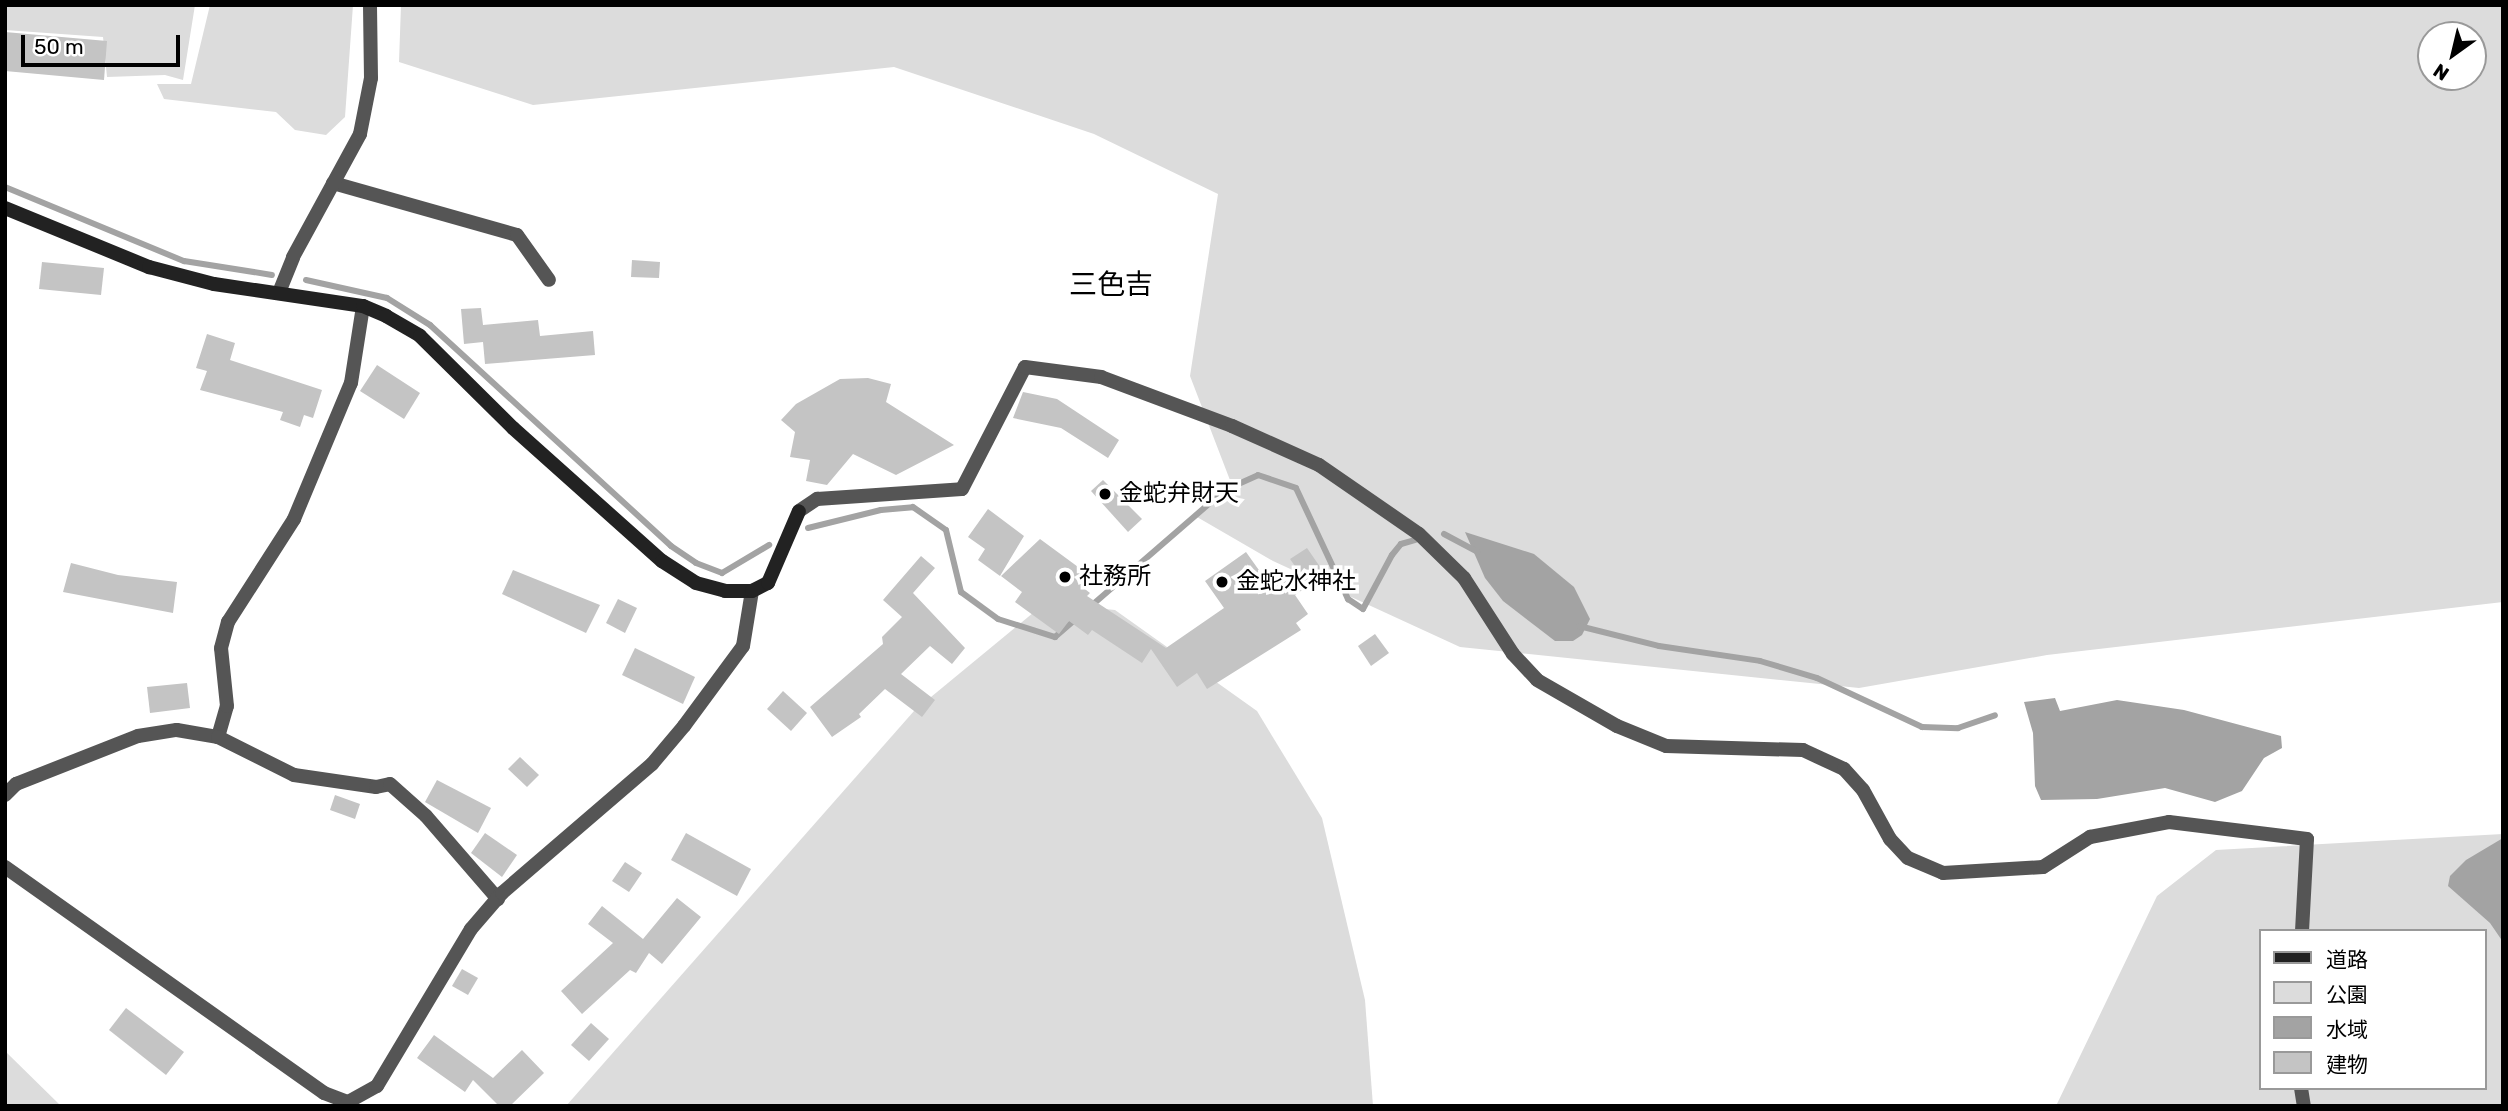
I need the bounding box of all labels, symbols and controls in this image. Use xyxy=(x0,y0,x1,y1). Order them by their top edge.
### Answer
scale bar xyxy=(24,21,184,65)
north arrow xyxy=(2417,21,2487,91)
text: 50 m xyxy=(34,34,84,59)
text: N xyxy=(2429,59,2453,86)
district label: 三色吉 xyxy=(1069,268,1153,302)
place label: 金蛇弁財天 xyxy=(1119,480,1239,508)
marker: 金蛇弁財天 xyxy=(1097,486,1113,502)
place label: 社務所 xyxy=(1079,563,1151,591)
place label: 金蛇水神社 xyxy=(1236,568,1356,596)
marker: 社務所 xyxy=(1057,569,1073,585)
marker: 金蛇水神社 xyxy=(1214,574,1230,590)
legend xyxy=(2260,929,2487,1090)
text: 道路 xyxy=(2326,947,2368,972)
text: 公園 xyxy=(2326,982,2368,1007)
text: 水域 xyxy=(2326,1017,2368,1042)
text: 建物 xyxy=(2326,1052,2368,1077)

